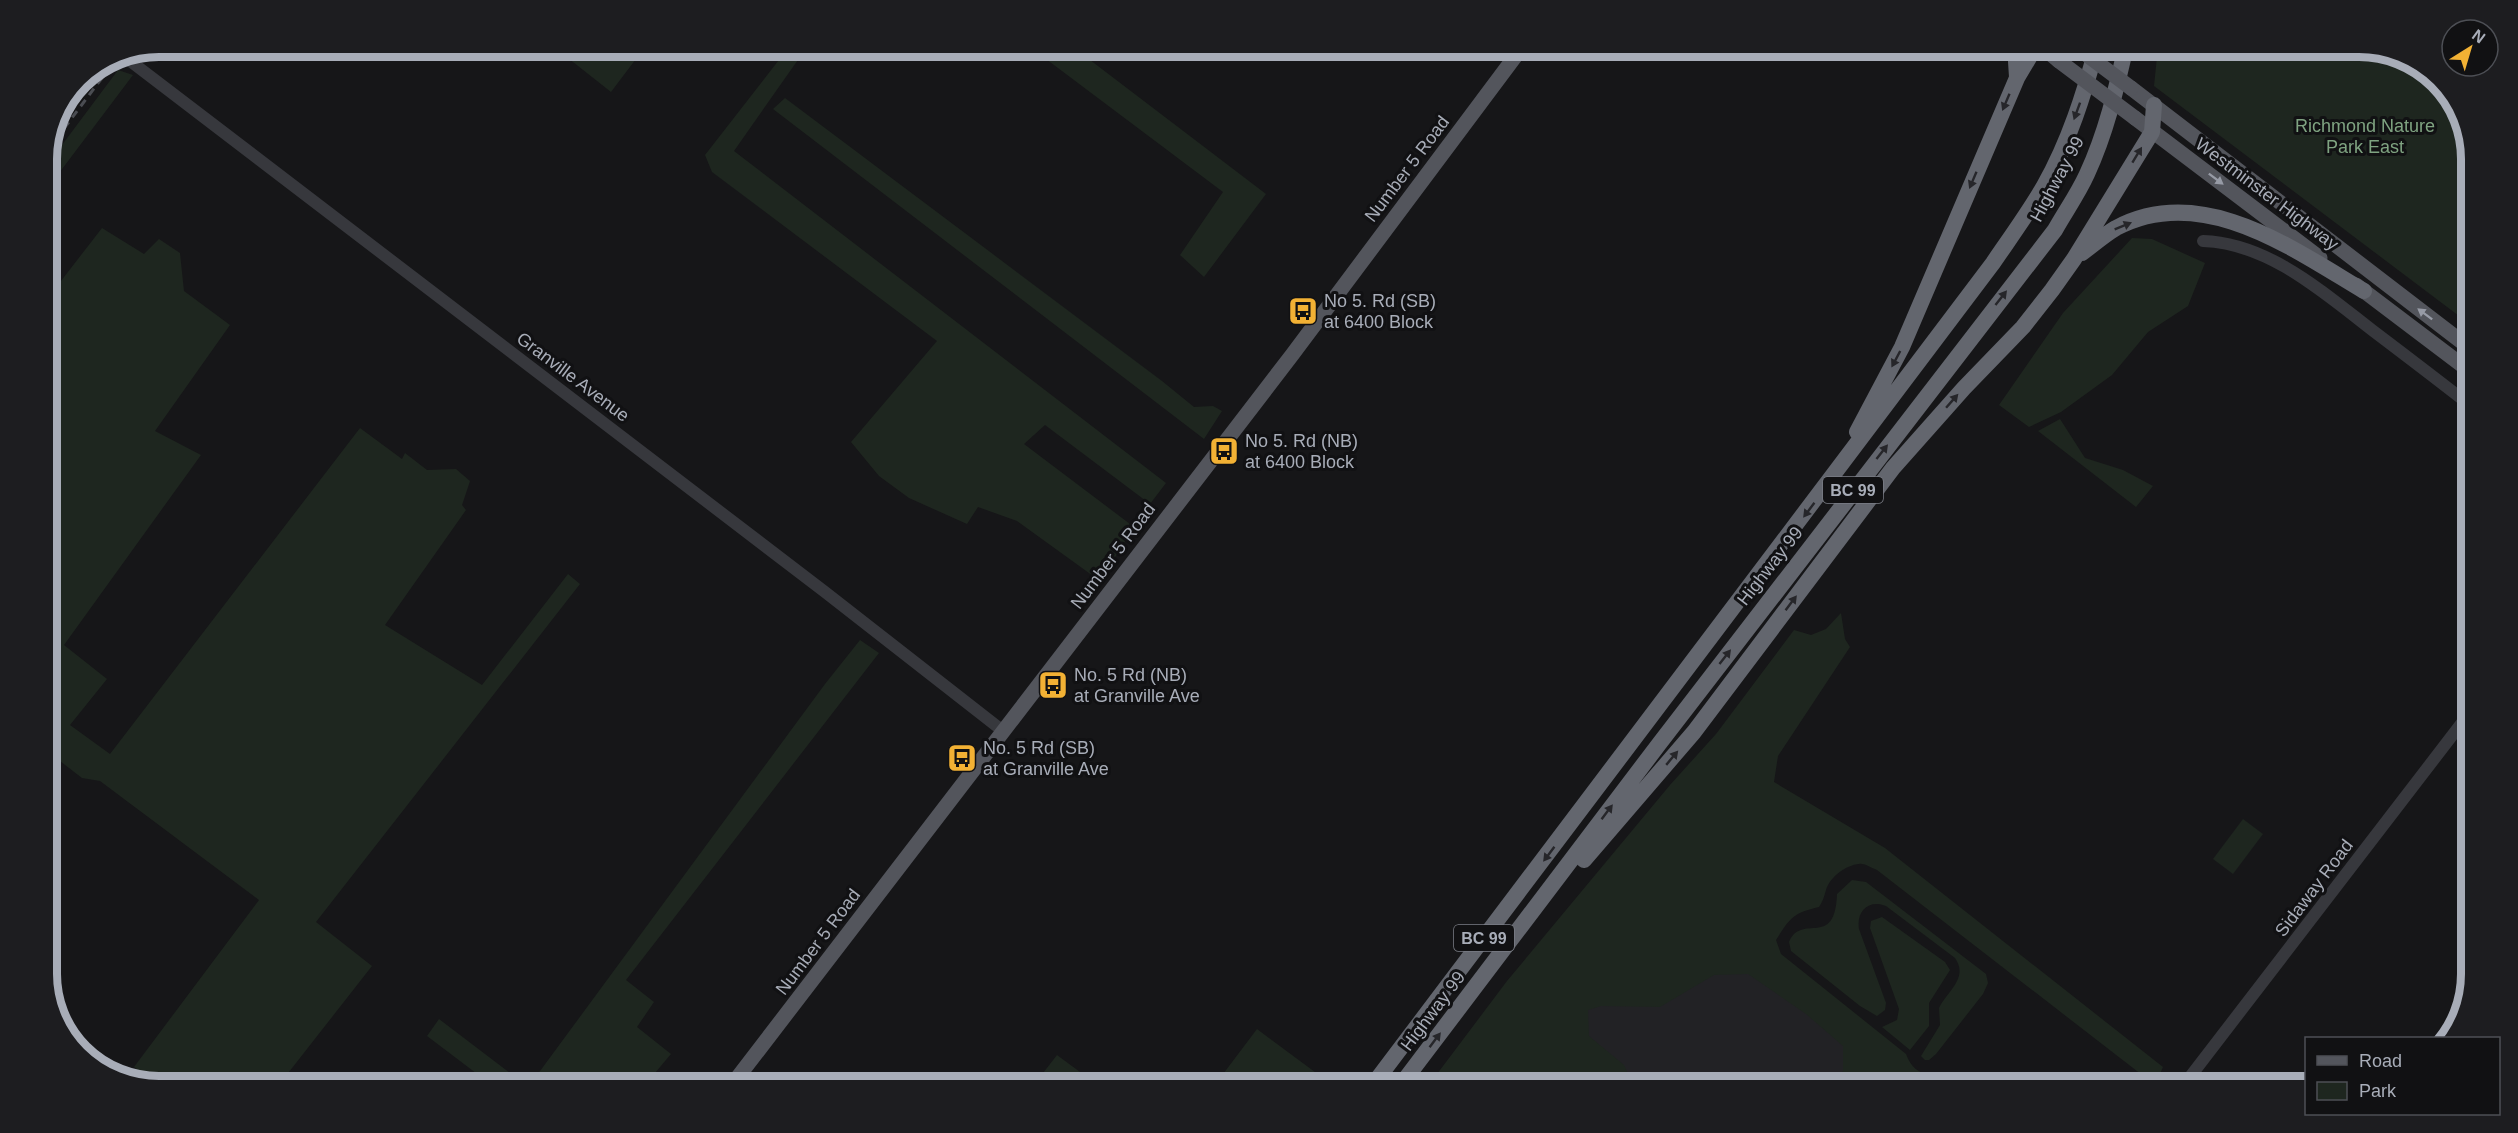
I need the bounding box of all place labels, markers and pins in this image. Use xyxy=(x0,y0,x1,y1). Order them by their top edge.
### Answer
place label: No 5. Rd (SB) at 6400 Block xyxy=(1324,291,1436,332)
bus stop icon: No 5. Rd (SB) at 6400 Block xyxy=(1287,295,1319,327)
place label: No 5. Rd (NB) at 6400 Block xyxy=(1245,431,1358,472)
bus stop icon: No 5. Rd (NB) at 6400 Block xyxy=(1208,435,1240,467)
place label: No. 5 Rd (NB) at Granville Ave xyxy=(1074,665,1200,706)
bus stop icon: No. 5 Rd (NB) at Granville Ave xyxy=(1037,669,1069,701)
place label: No. 5 Rd (SB) at Granville Ave xyxy=(983,738,1109,779)
bus stop icon: No. 5 Rd (SB) at Granville Ave xyxy=(946,742,978,774)

